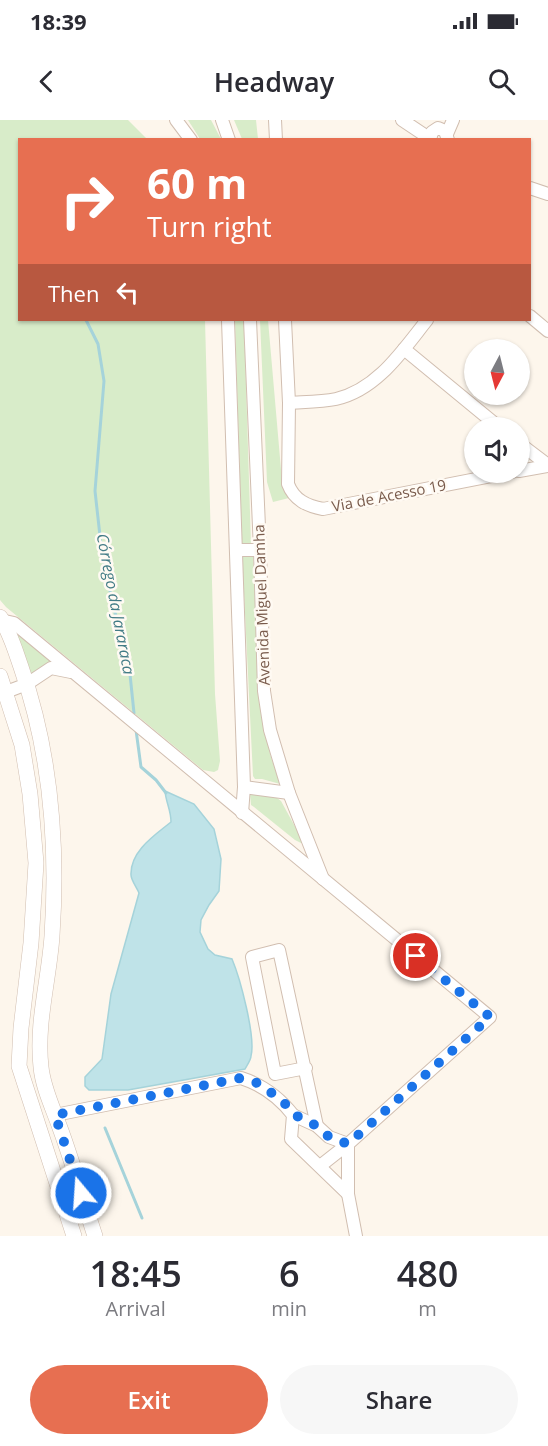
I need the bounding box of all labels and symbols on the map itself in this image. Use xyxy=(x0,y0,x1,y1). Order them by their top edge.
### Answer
north arrow xyxy=(464,339,530,405)
street label: Via de Acesso 19 xyxy=(330,474,448,516)
street label: Avenida Miguel Damha xyxy=(248,524,274,686)
water label: Córrego da Jararaca xyxy=(92,532,140,676)
pin xyxy=(390,930,441,981)
position arrow xyxy=(49,1161,113,1225)

